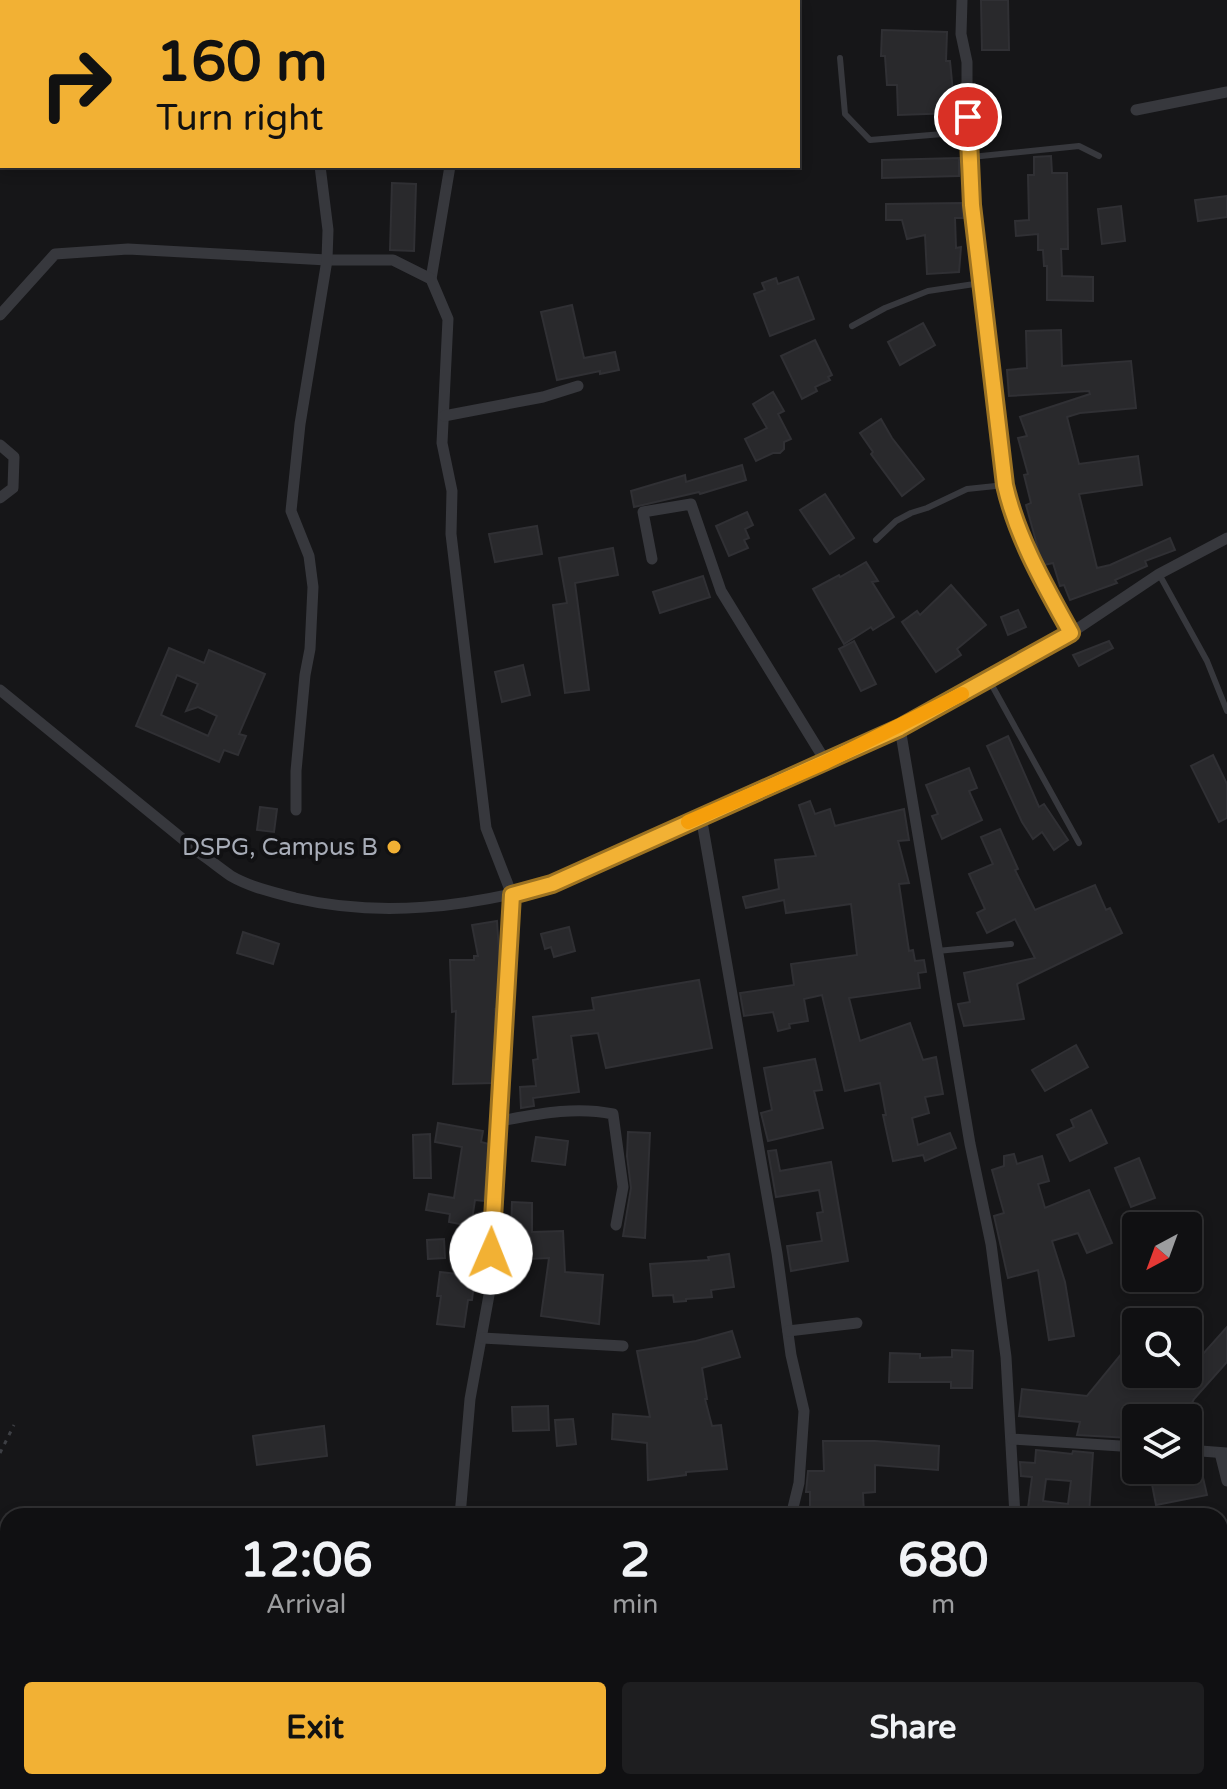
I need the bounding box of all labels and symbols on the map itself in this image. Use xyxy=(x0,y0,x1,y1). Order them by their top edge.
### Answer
pin xyxy=(934,83,1002,151)
place label: DSPG, Campus B xyxy=(182,833,378,862)
marker: DSPG, Campus B xyxy=(385,838,403,856)
position arrow xyxy=(449,1211,533,1295)
north arrow xyxy=(1122,1212,1202,1292)

